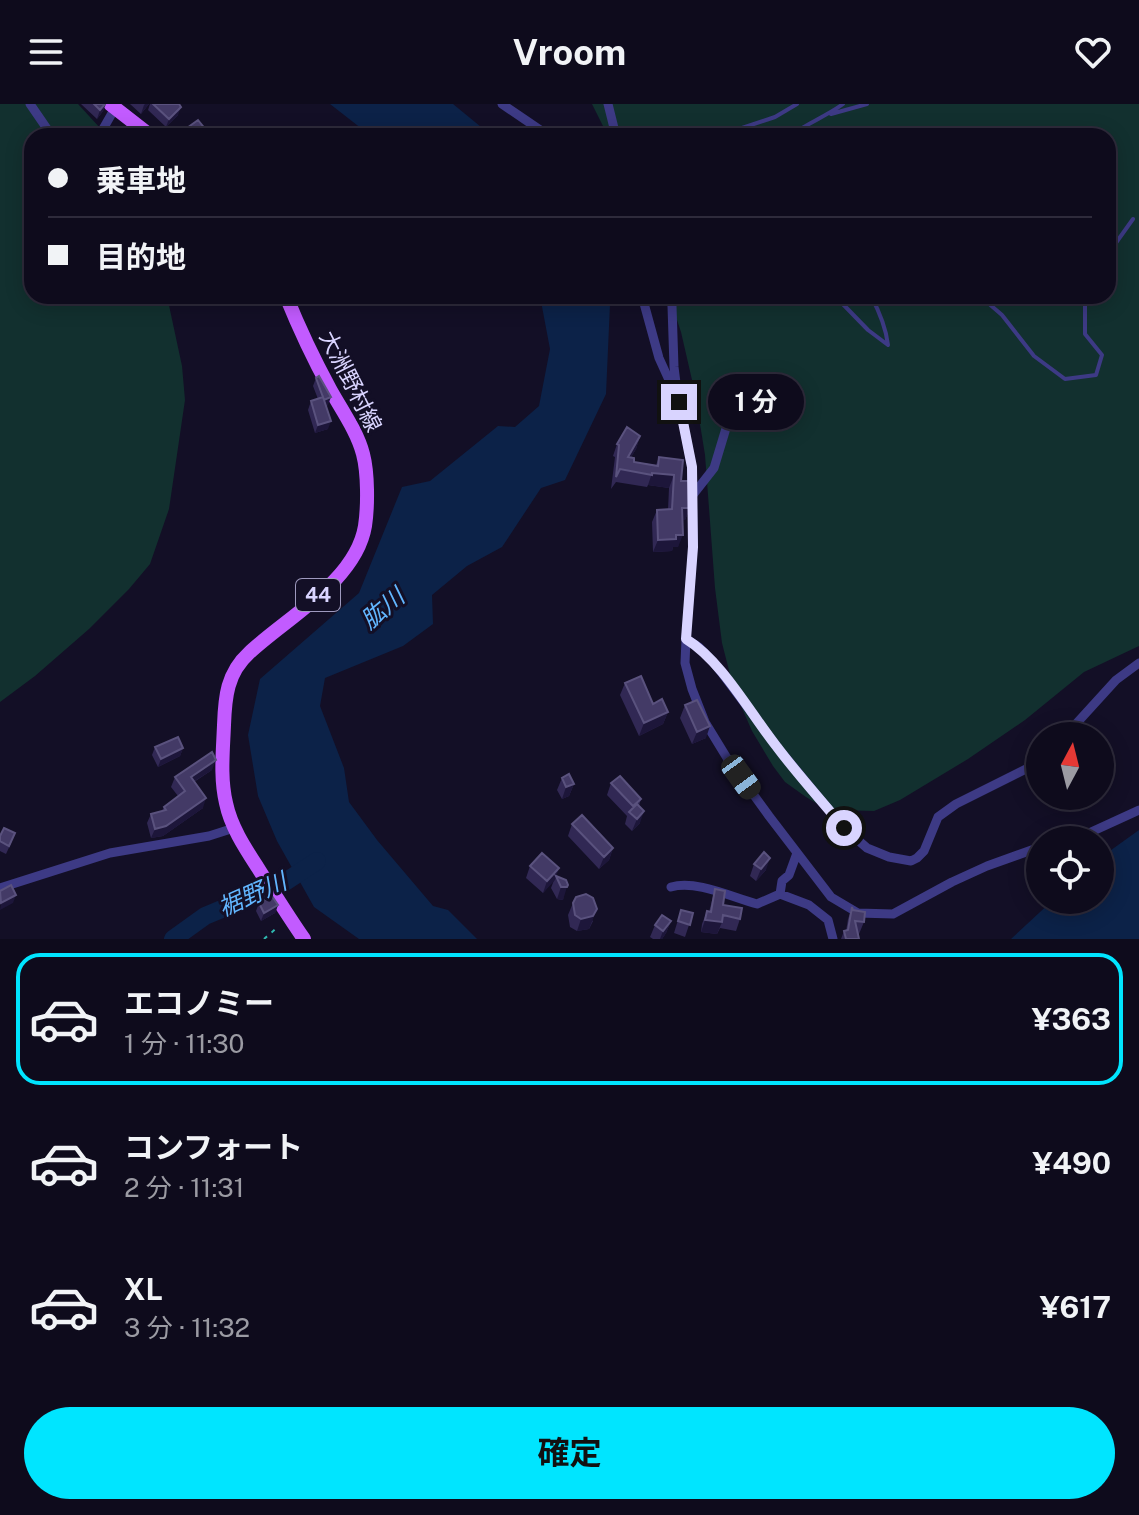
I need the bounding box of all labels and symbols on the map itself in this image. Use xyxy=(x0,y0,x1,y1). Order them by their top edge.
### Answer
street label: 大洲野村線 xyxy=(314,326,388,436)
callout: 1 分 xyxy=(707,374,803,430)
route end xyxy=(661,384,697,420)
road number: 44 xyxy=(296,579,340,611)
water label: 肱川 xyxy=(355,580,412,634)
north arrow xyxy=(1026,722,1114,810)
car xyxy=(717,751,765,803)
route start xyxy=(826,810,862,846)
water label: 裾野川 xyxy=(213,865,293,921)

